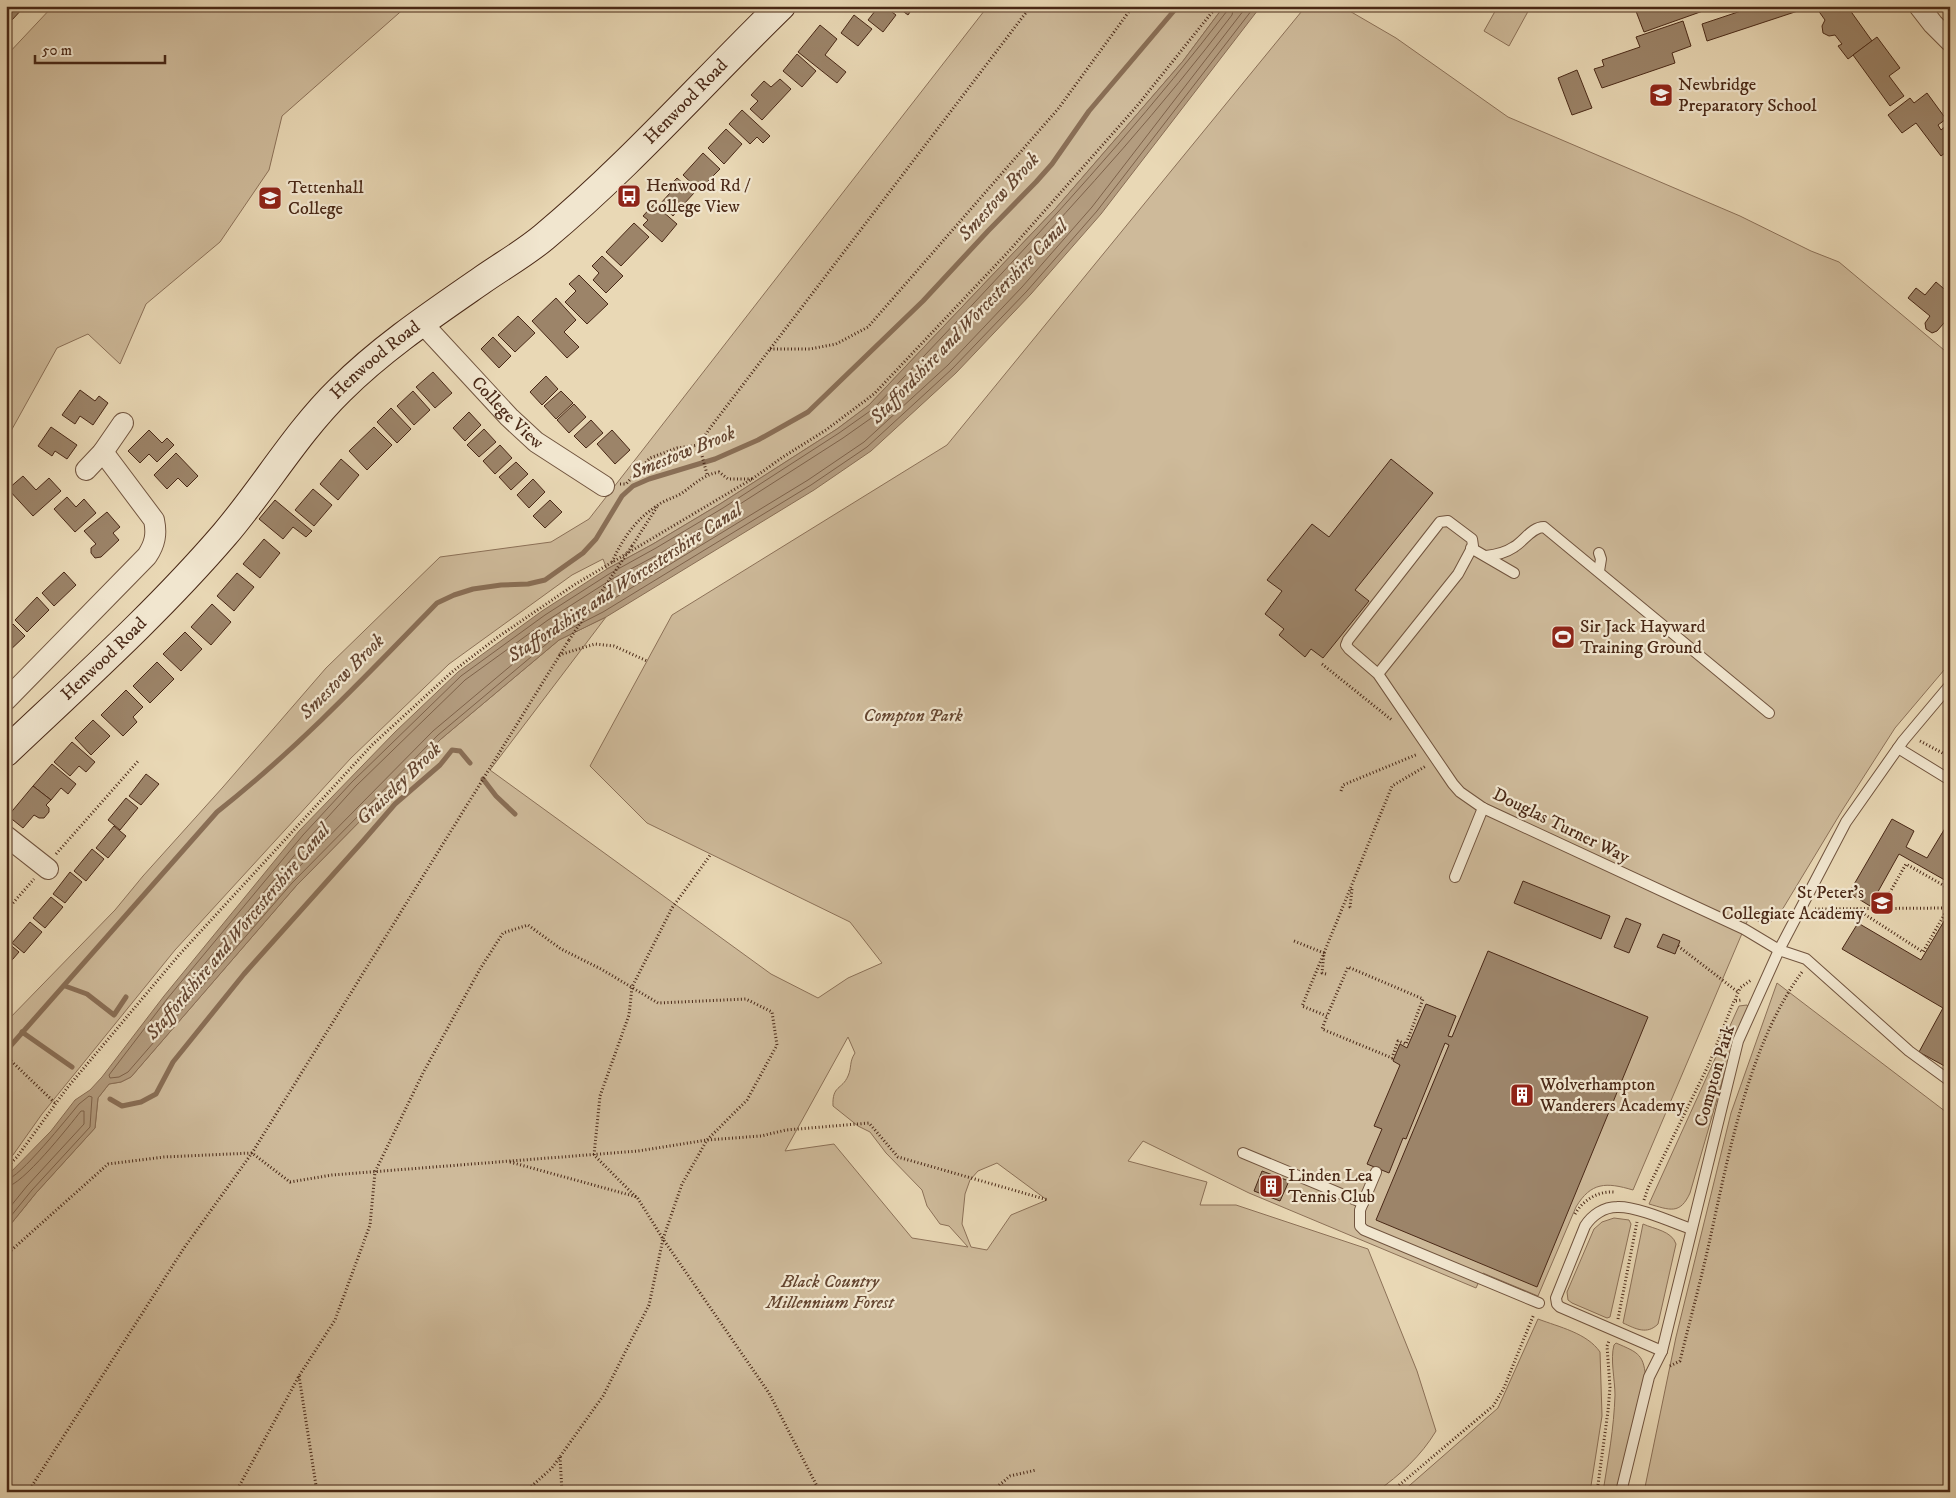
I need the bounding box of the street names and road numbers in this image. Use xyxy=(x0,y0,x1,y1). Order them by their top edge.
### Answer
street label: Henwood Road xyxy=(639,55,733,149)
street label: Henwood Road xyxy=(326,316,425,404)
street label: College View xyxy=(466,372,547,455)
street label: Henwood Road xyxy=(56,613,152,705)
street label: Douglas Turner Way xyxy=(1489,783,1633,869)
street label: Compton Park xyxy=(1690,1023,1740,1129)

